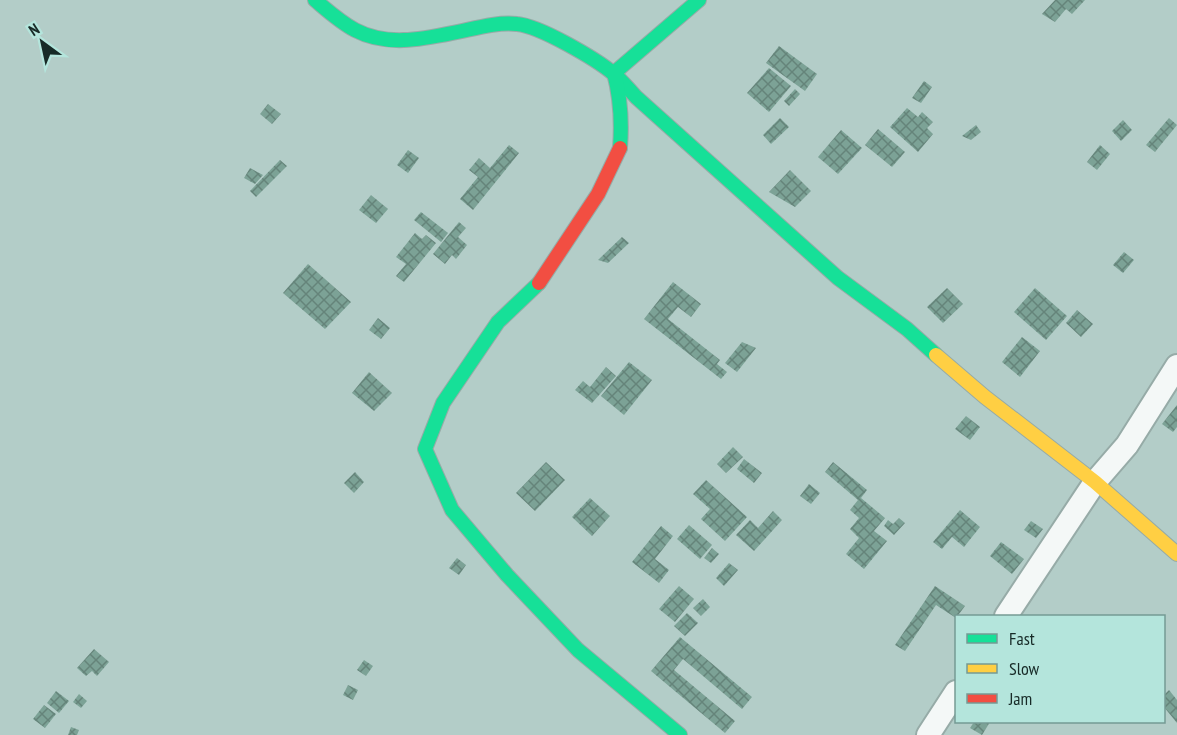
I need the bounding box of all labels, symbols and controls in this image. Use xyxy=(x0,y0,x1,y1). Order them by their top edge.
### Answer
north arrow xyxy=(12,12,72,72)
text: N xyxy=(25,19,43,40)
legend xyxy=(955,615,1165,723)
text: Fast xyxy=(1009,627,1035,650)
text: Slow xyxy=(1009,657,1040,680)
text: Jam xyxy=(1008,687,1032,710)

